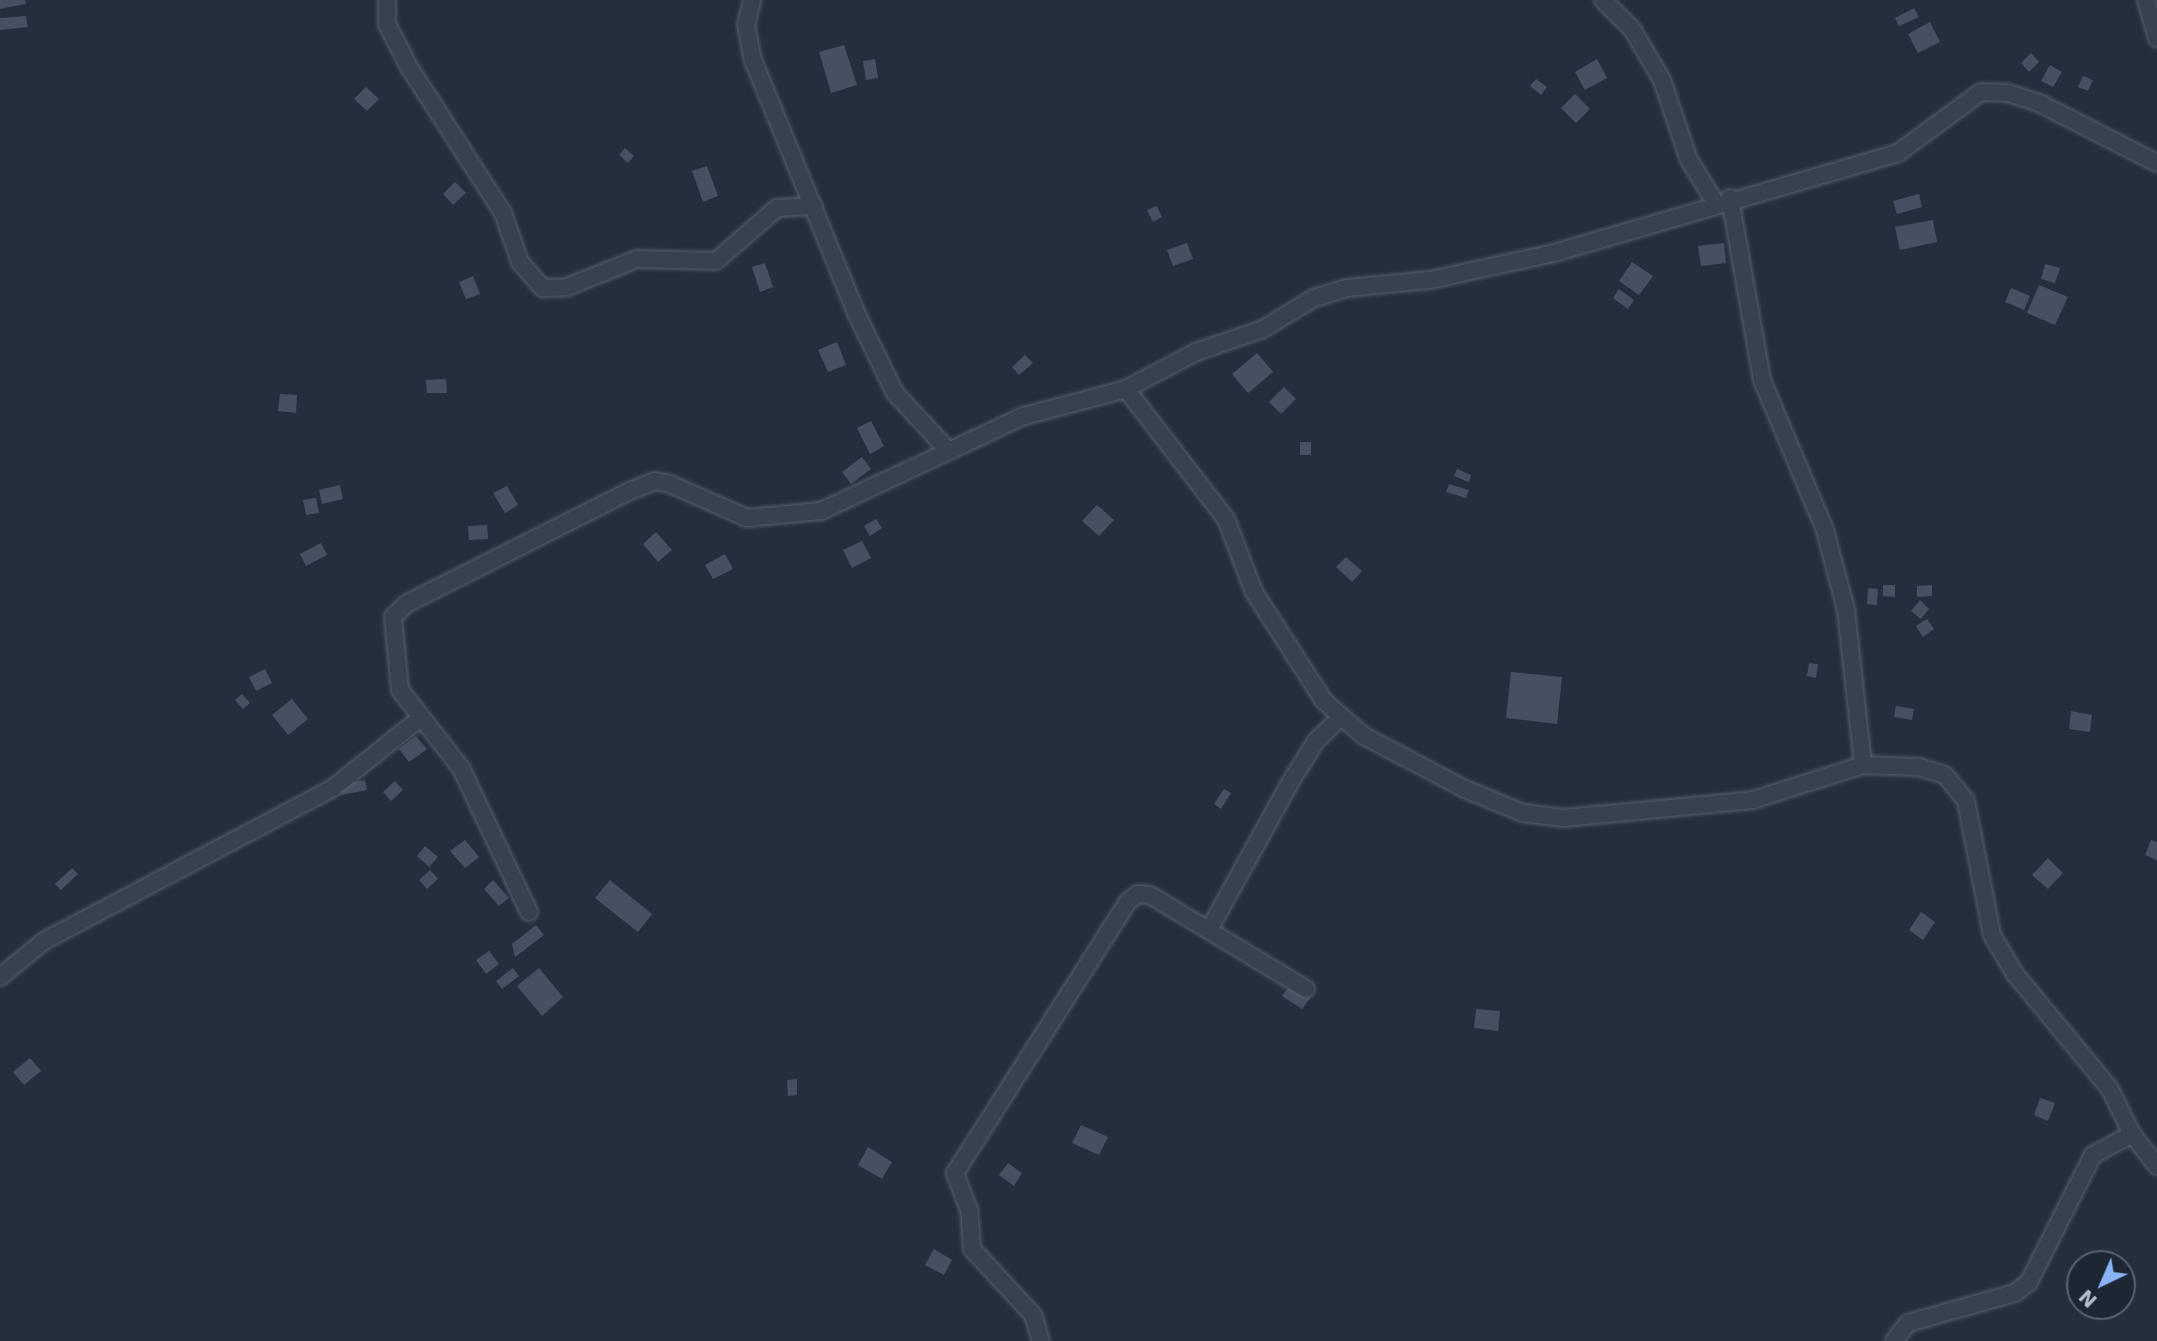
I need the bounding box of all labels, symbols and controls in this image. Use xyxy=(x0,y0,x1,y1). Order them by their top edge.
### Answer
north arrow xyxy=(2066,1250,2136,1320)
text: N xyxy=(2074,1285,2101,1312)

